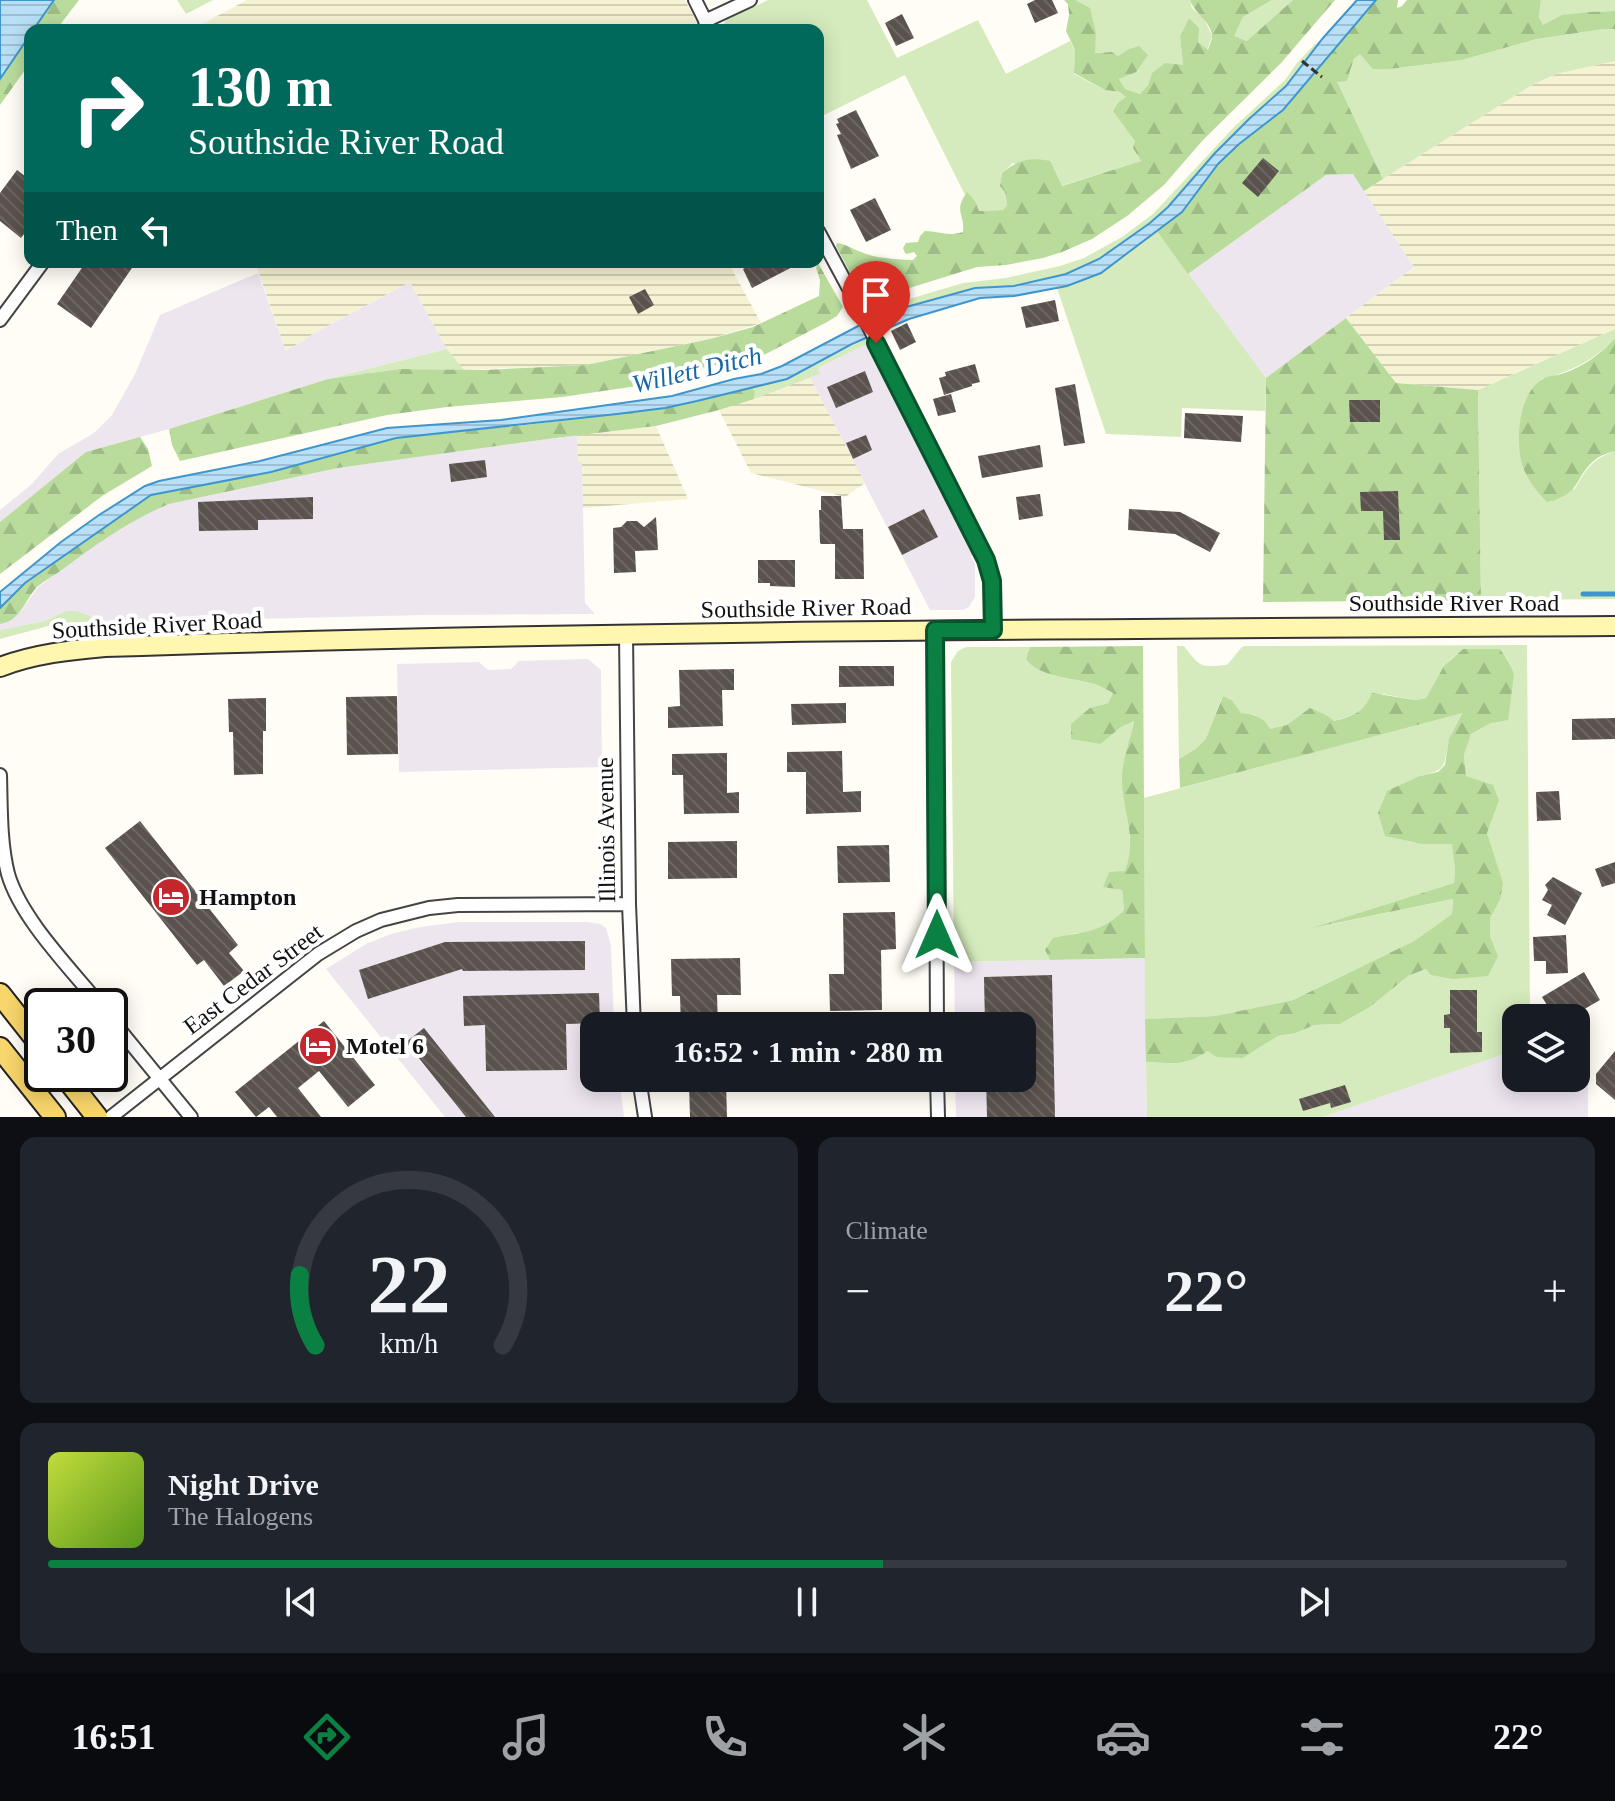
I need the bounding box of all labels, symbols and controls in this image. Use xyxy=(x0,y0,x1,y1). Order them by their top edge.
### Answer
icon: right xyxy=(56,56,160,160)
text: 130 m xyxy=(188,56,333,118)
text: Southside River Road xyxy=(188,122,504,162)
icon: left xyxy=(134,208,178,252)
text: Then xyxy=(56,213,118,246)
pin xyxy=(842,261,910,343)
icon: arrive xyxy=(854,273,898,317)
water label: Willett Ditch xyxy=(629,341,765,399)
street label: Southside River Road xyxy=(1349,590,1559,616)
street label: Southside River Road xyxy=(700,593,912,623)
street label: Southside River Road xyxy=(51,607,263,643)
street label: Illinois Avenue xyxy=(592,757,620,903)
hotel icon: Hampton xyxy=(150,876,192,918)
place label: Hampton xyxy=(199,884,296,910)
position arrow xyxy=(895,893,979,977)
street label: East Cedar Street xyxy=(179,918,328,1040)
speed limit sign: 30 xyxy=(24,988,128,1092)
map controls xyxy=(1502,1004,1590,1092)
button: layers xyxy=(1502,1004,1590,1092)
hotel icon: Motel 6 xyxy=(297,1025,339,1067)
place label: Motel 6 xyxy=(346,1033,424,1059)
text: 16:52 · 1 min · 280 m xyxy=(673,1035,943,1068)
text: Climate xyxy=(846,1216,928,1245)
text: 22 xyxy=(367,1238,450,1330)
text: 22° xyxy=(1164,1258,1248,1324)
text: − xyxy=(846,1267,870,1316)
text: + xyxy=(1542,1267,1567,1316)
text: km/h xyxy=(379,1328,438,1359)
text: Night Drive xyxy=(168,1468,319,1501)
text: The Halogens xyxy=(168,1502,313,1531)
icon: previous xyxy=(279,1580,323,1624)
icon: pause xyxy=(785,1580,829,1624)
icon: next xyxy=(1292,1580,1336,1624)
icon: directions xyxy=(299,1709,355,1765)
icon: music xyxy=(498,1709,554,1765)
icon: phone xyxy=(697,1709,753,1765)
icon: climate xyxy=(896,1709,952,1765)
icon: car xyxy=(1095,1709,1151,1765)
icon: filters xyxy=(1294,1709,1350,1765)
text: 16:51 xyxy=(72,1717,156,1757)
text: 22° xyxy=(1493,1717,1543,1757)

